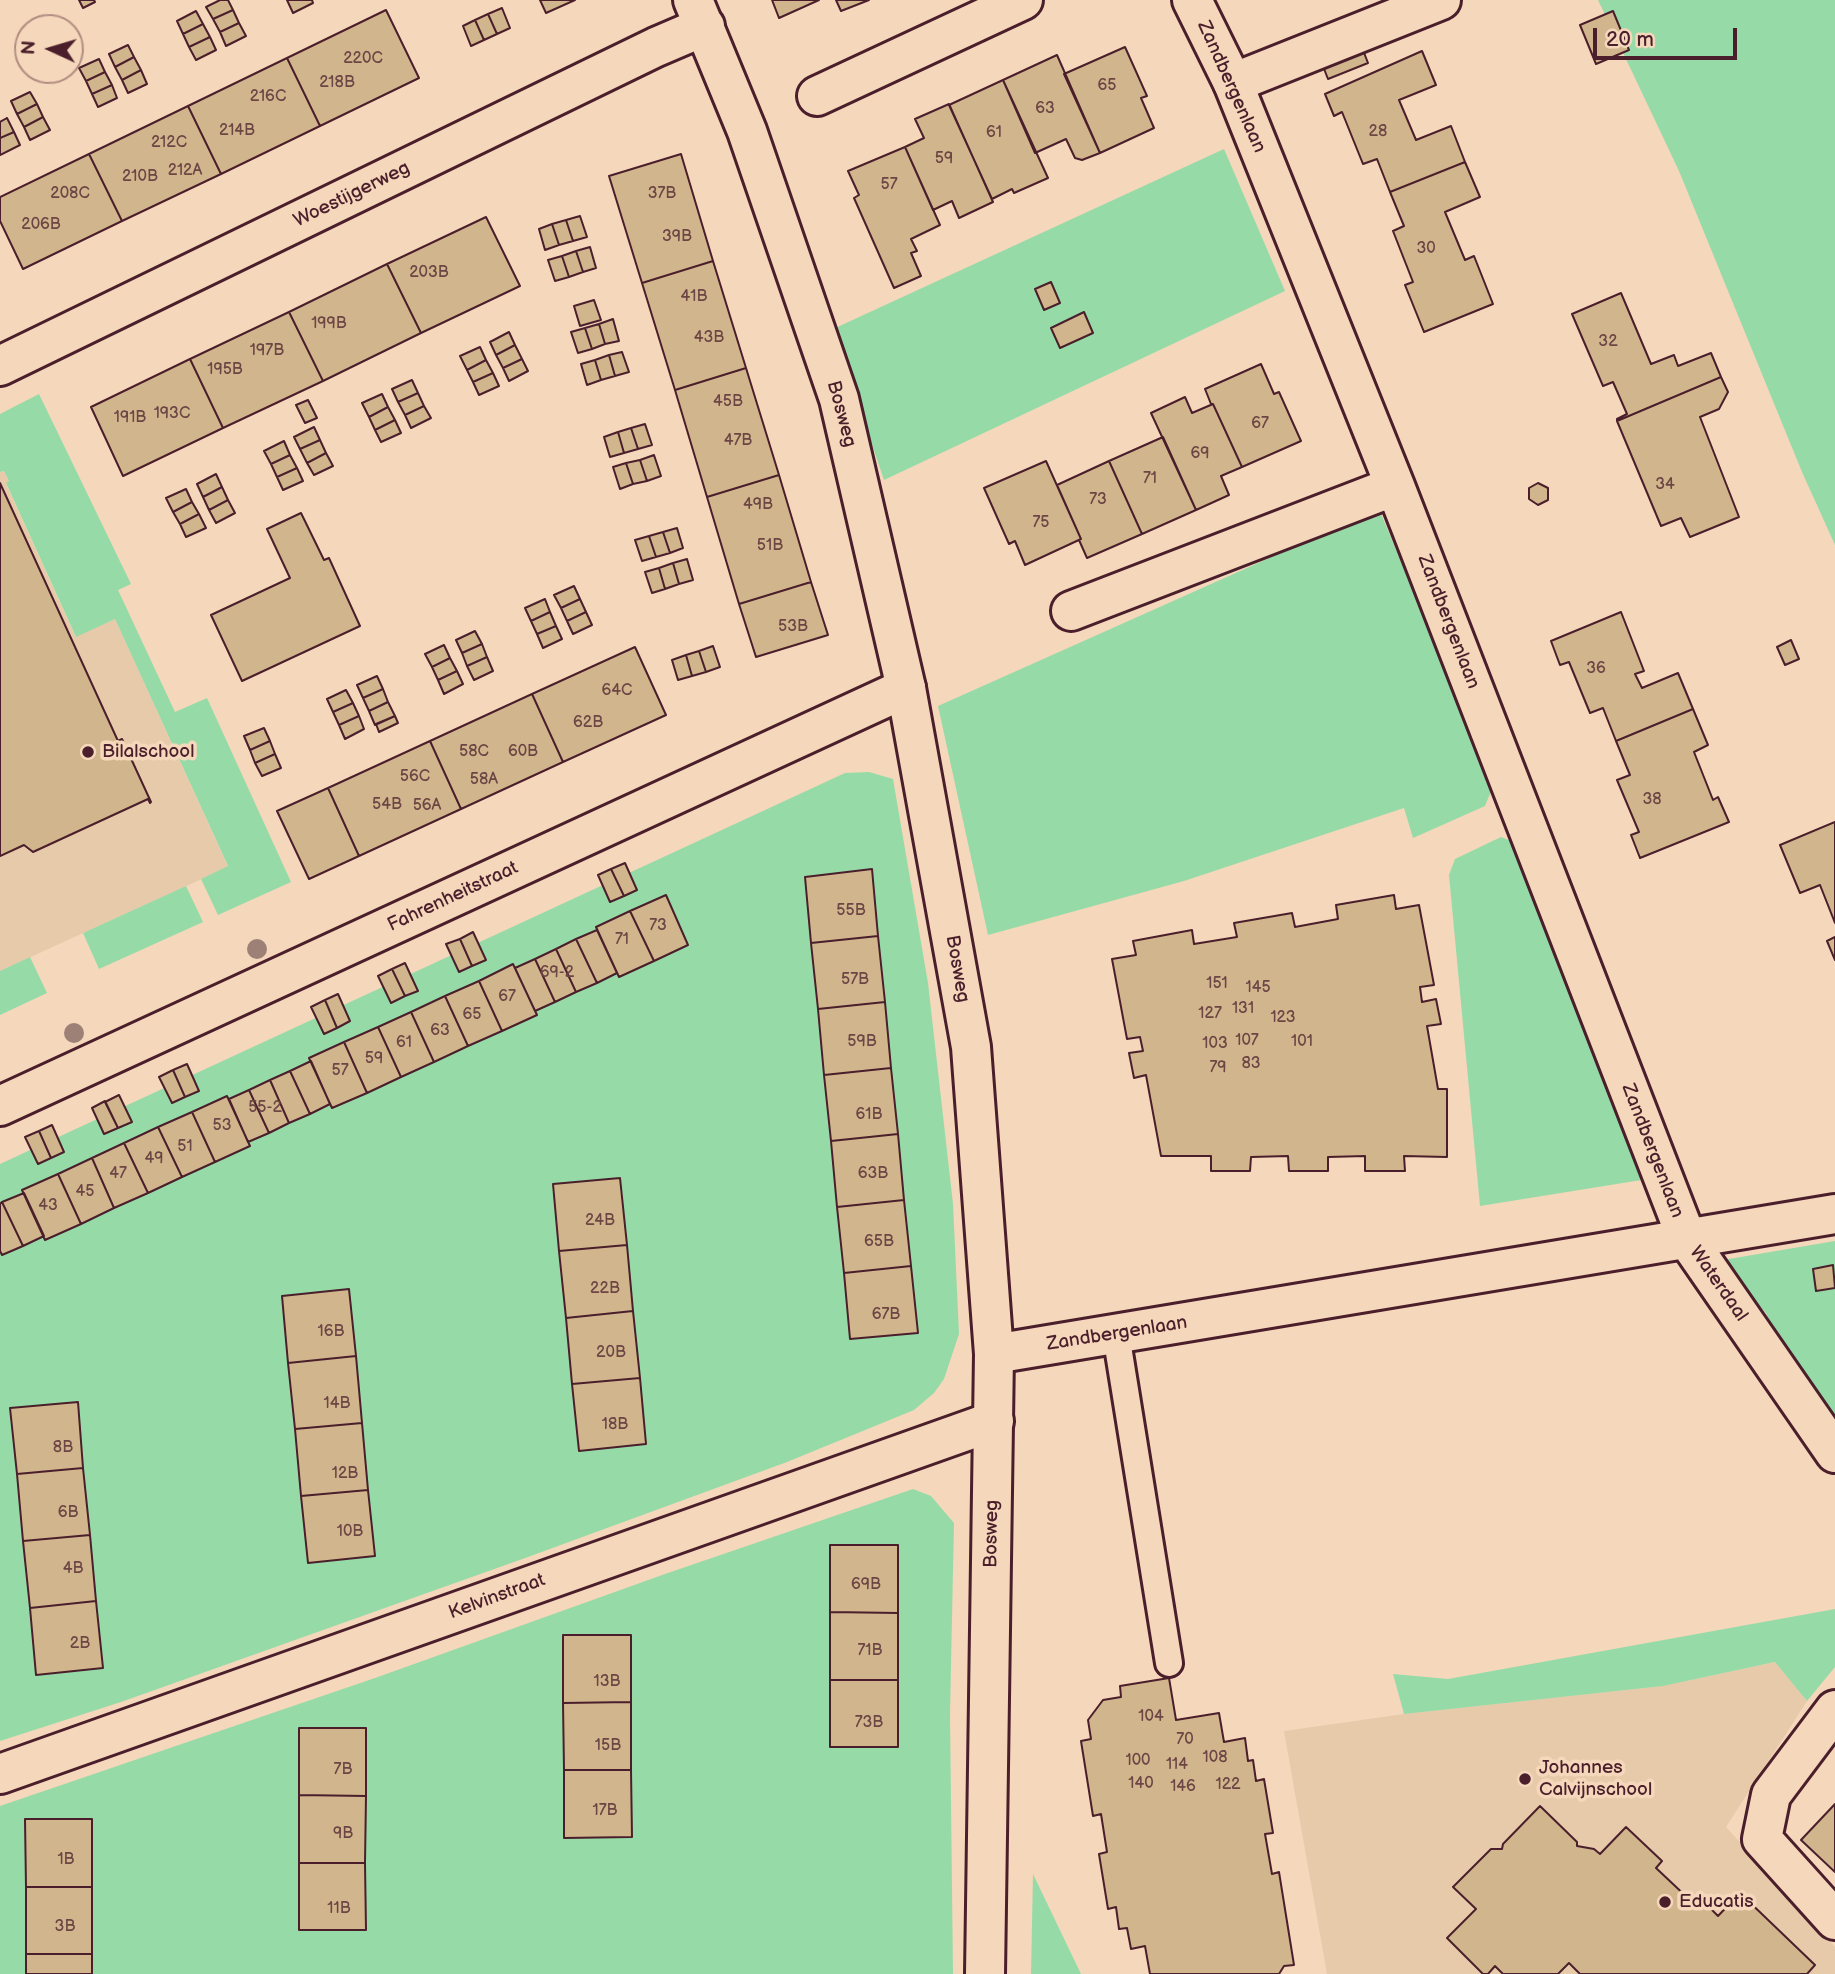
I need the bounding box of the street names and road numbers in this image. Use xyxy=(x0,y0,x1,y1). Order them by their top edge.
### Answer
street label: Zandbergenlaan xyxy=(1192,18,1270,156)
street label: Woestijgerweg xyxy=(290,157,414,233)
street label: Bosweg xyxy=(821,378,861,450)
street label: Zandbergenlaan xyxy=(1412,552,1484,692)
street label: Fahrenheitstraat xyxy=(384,857,522,937)
street label: Bosweg xyxy=(940,934,974,1004)
street label: Zandbergenlaan xyxy=(1616,1081,1688,1221)
street label: Waterdaal xyxy=(1684,1242,1752,1326)
street label: Zandbergenlaan xyxy=(1045,1312,1189,1356)
street label: Bosweg xyxy=(980,1500,1004,1568)
street label: Kelvinstraat xyxy=(446,1569,548,1625)

